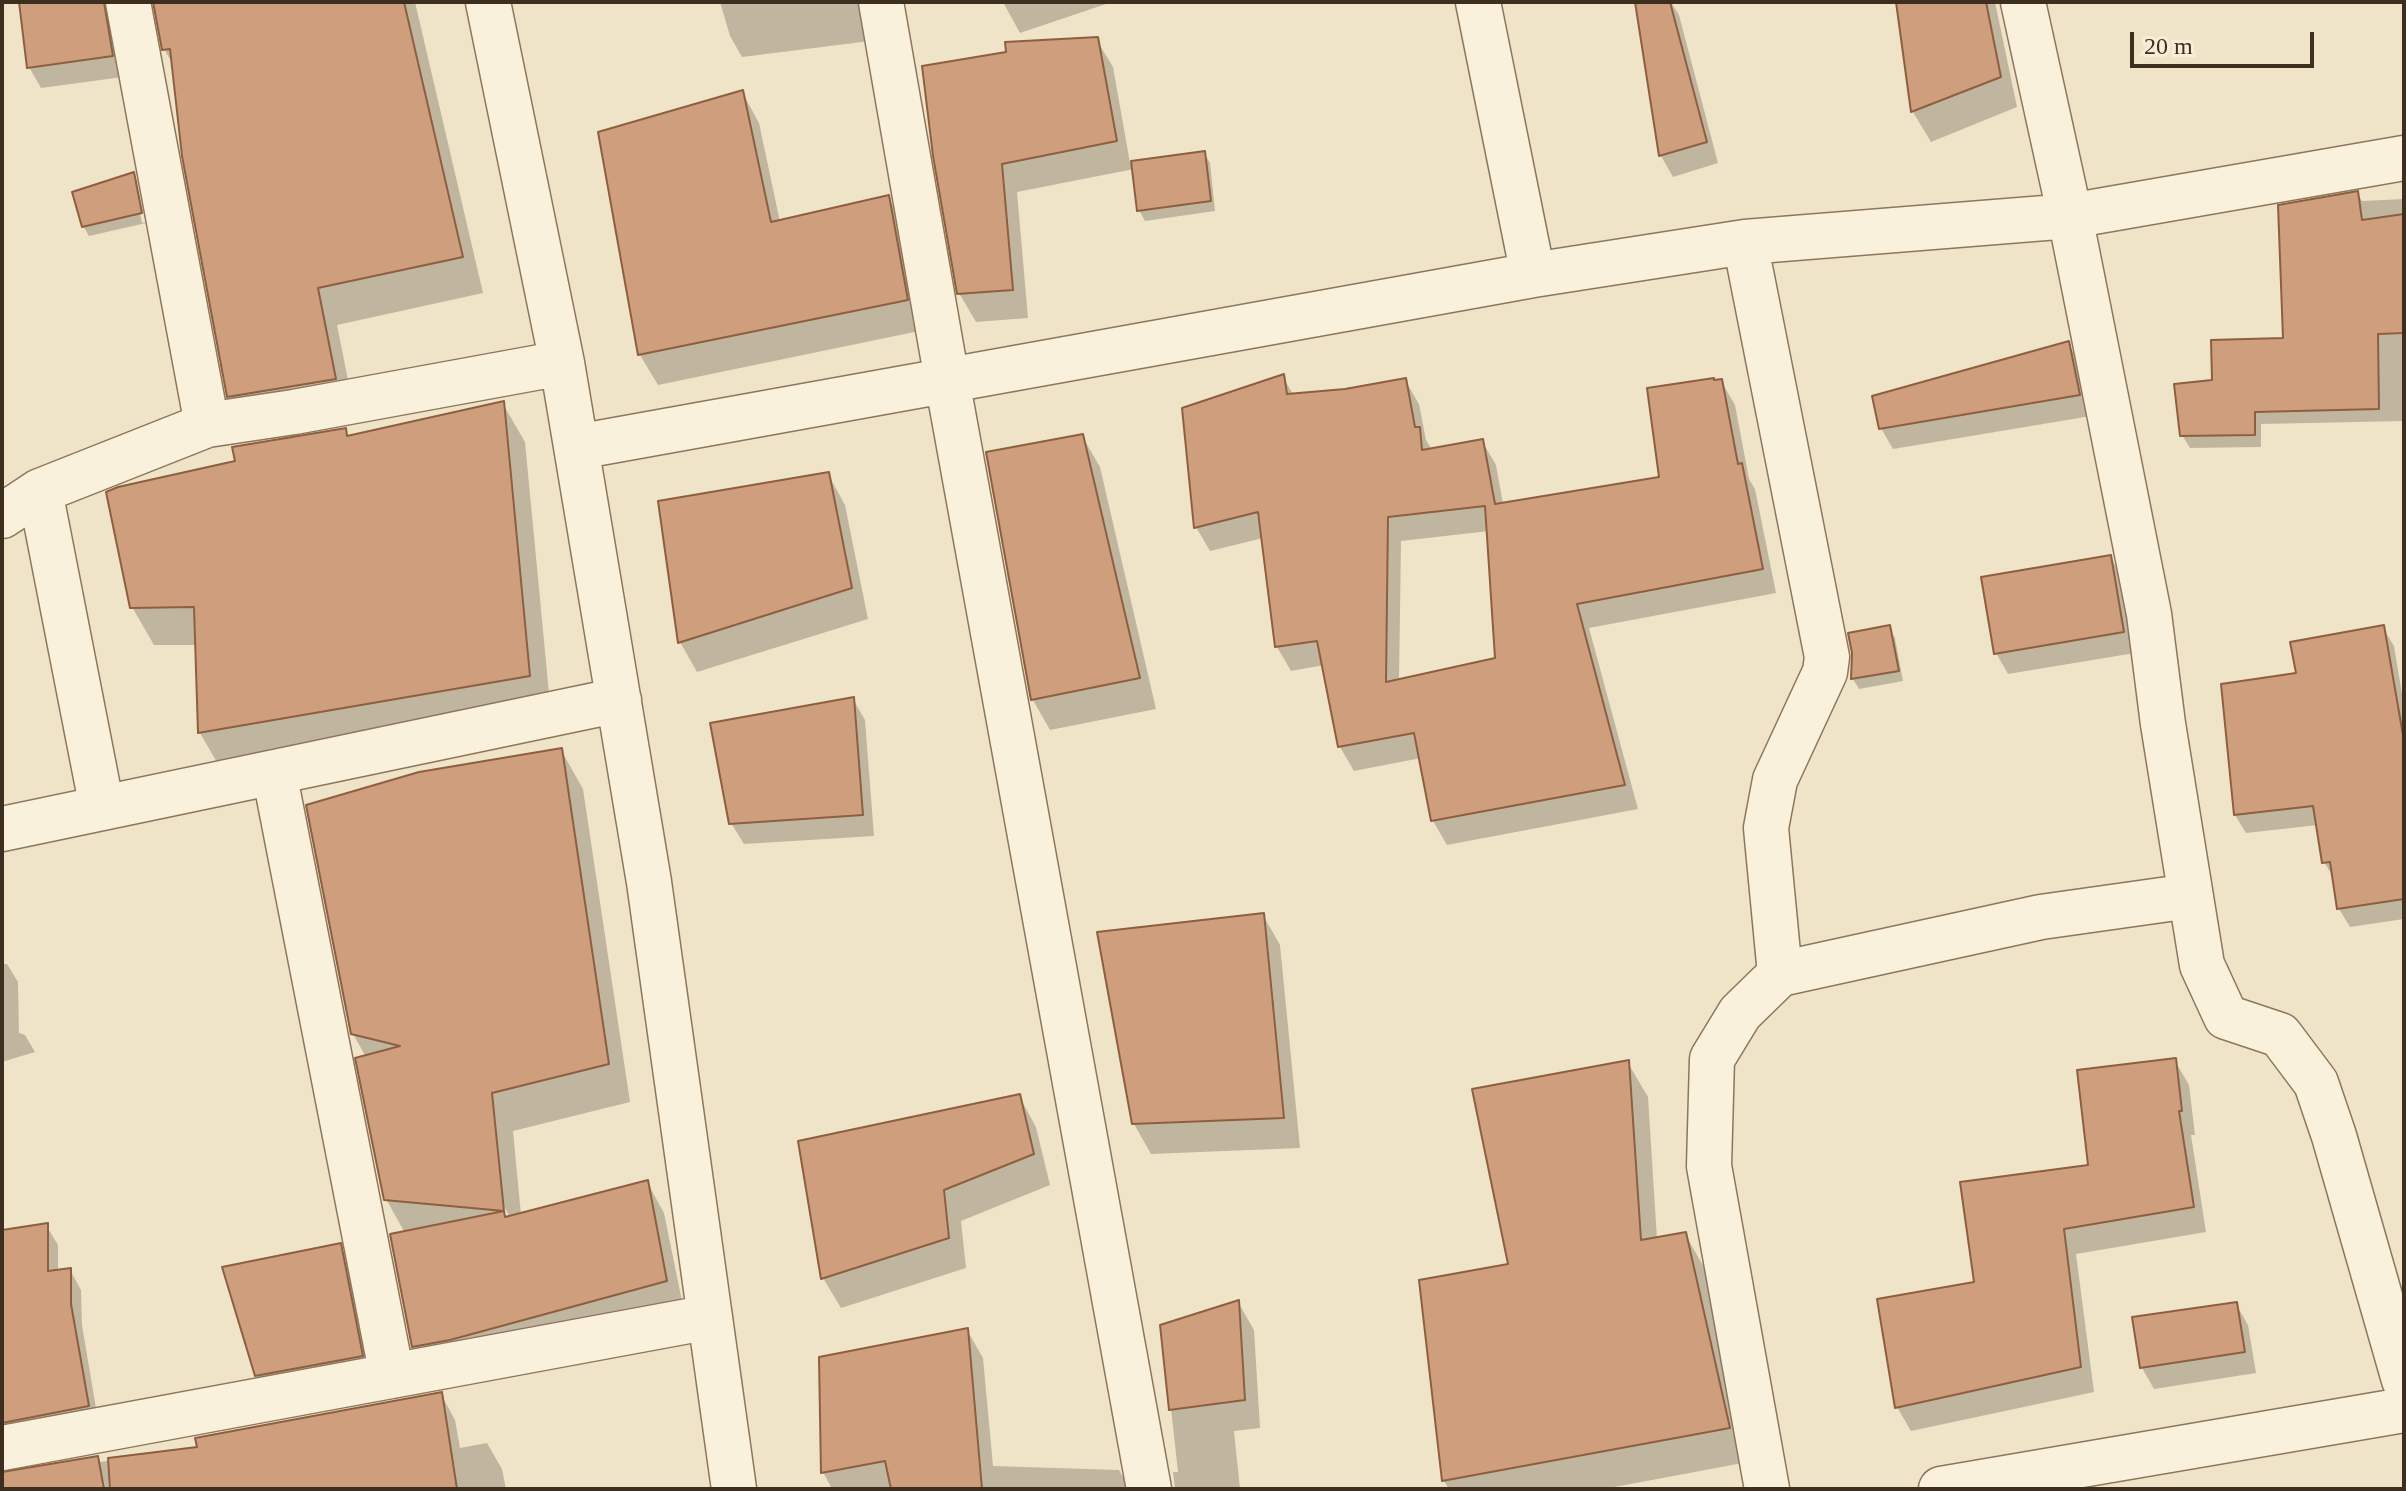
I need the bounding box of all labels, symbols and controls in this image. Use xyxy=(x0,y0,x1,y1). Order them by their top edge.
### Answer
scale bar xyxy=(2134,16,2318,66)
text: 20 m xyxy=(2144,33,2193,59)

